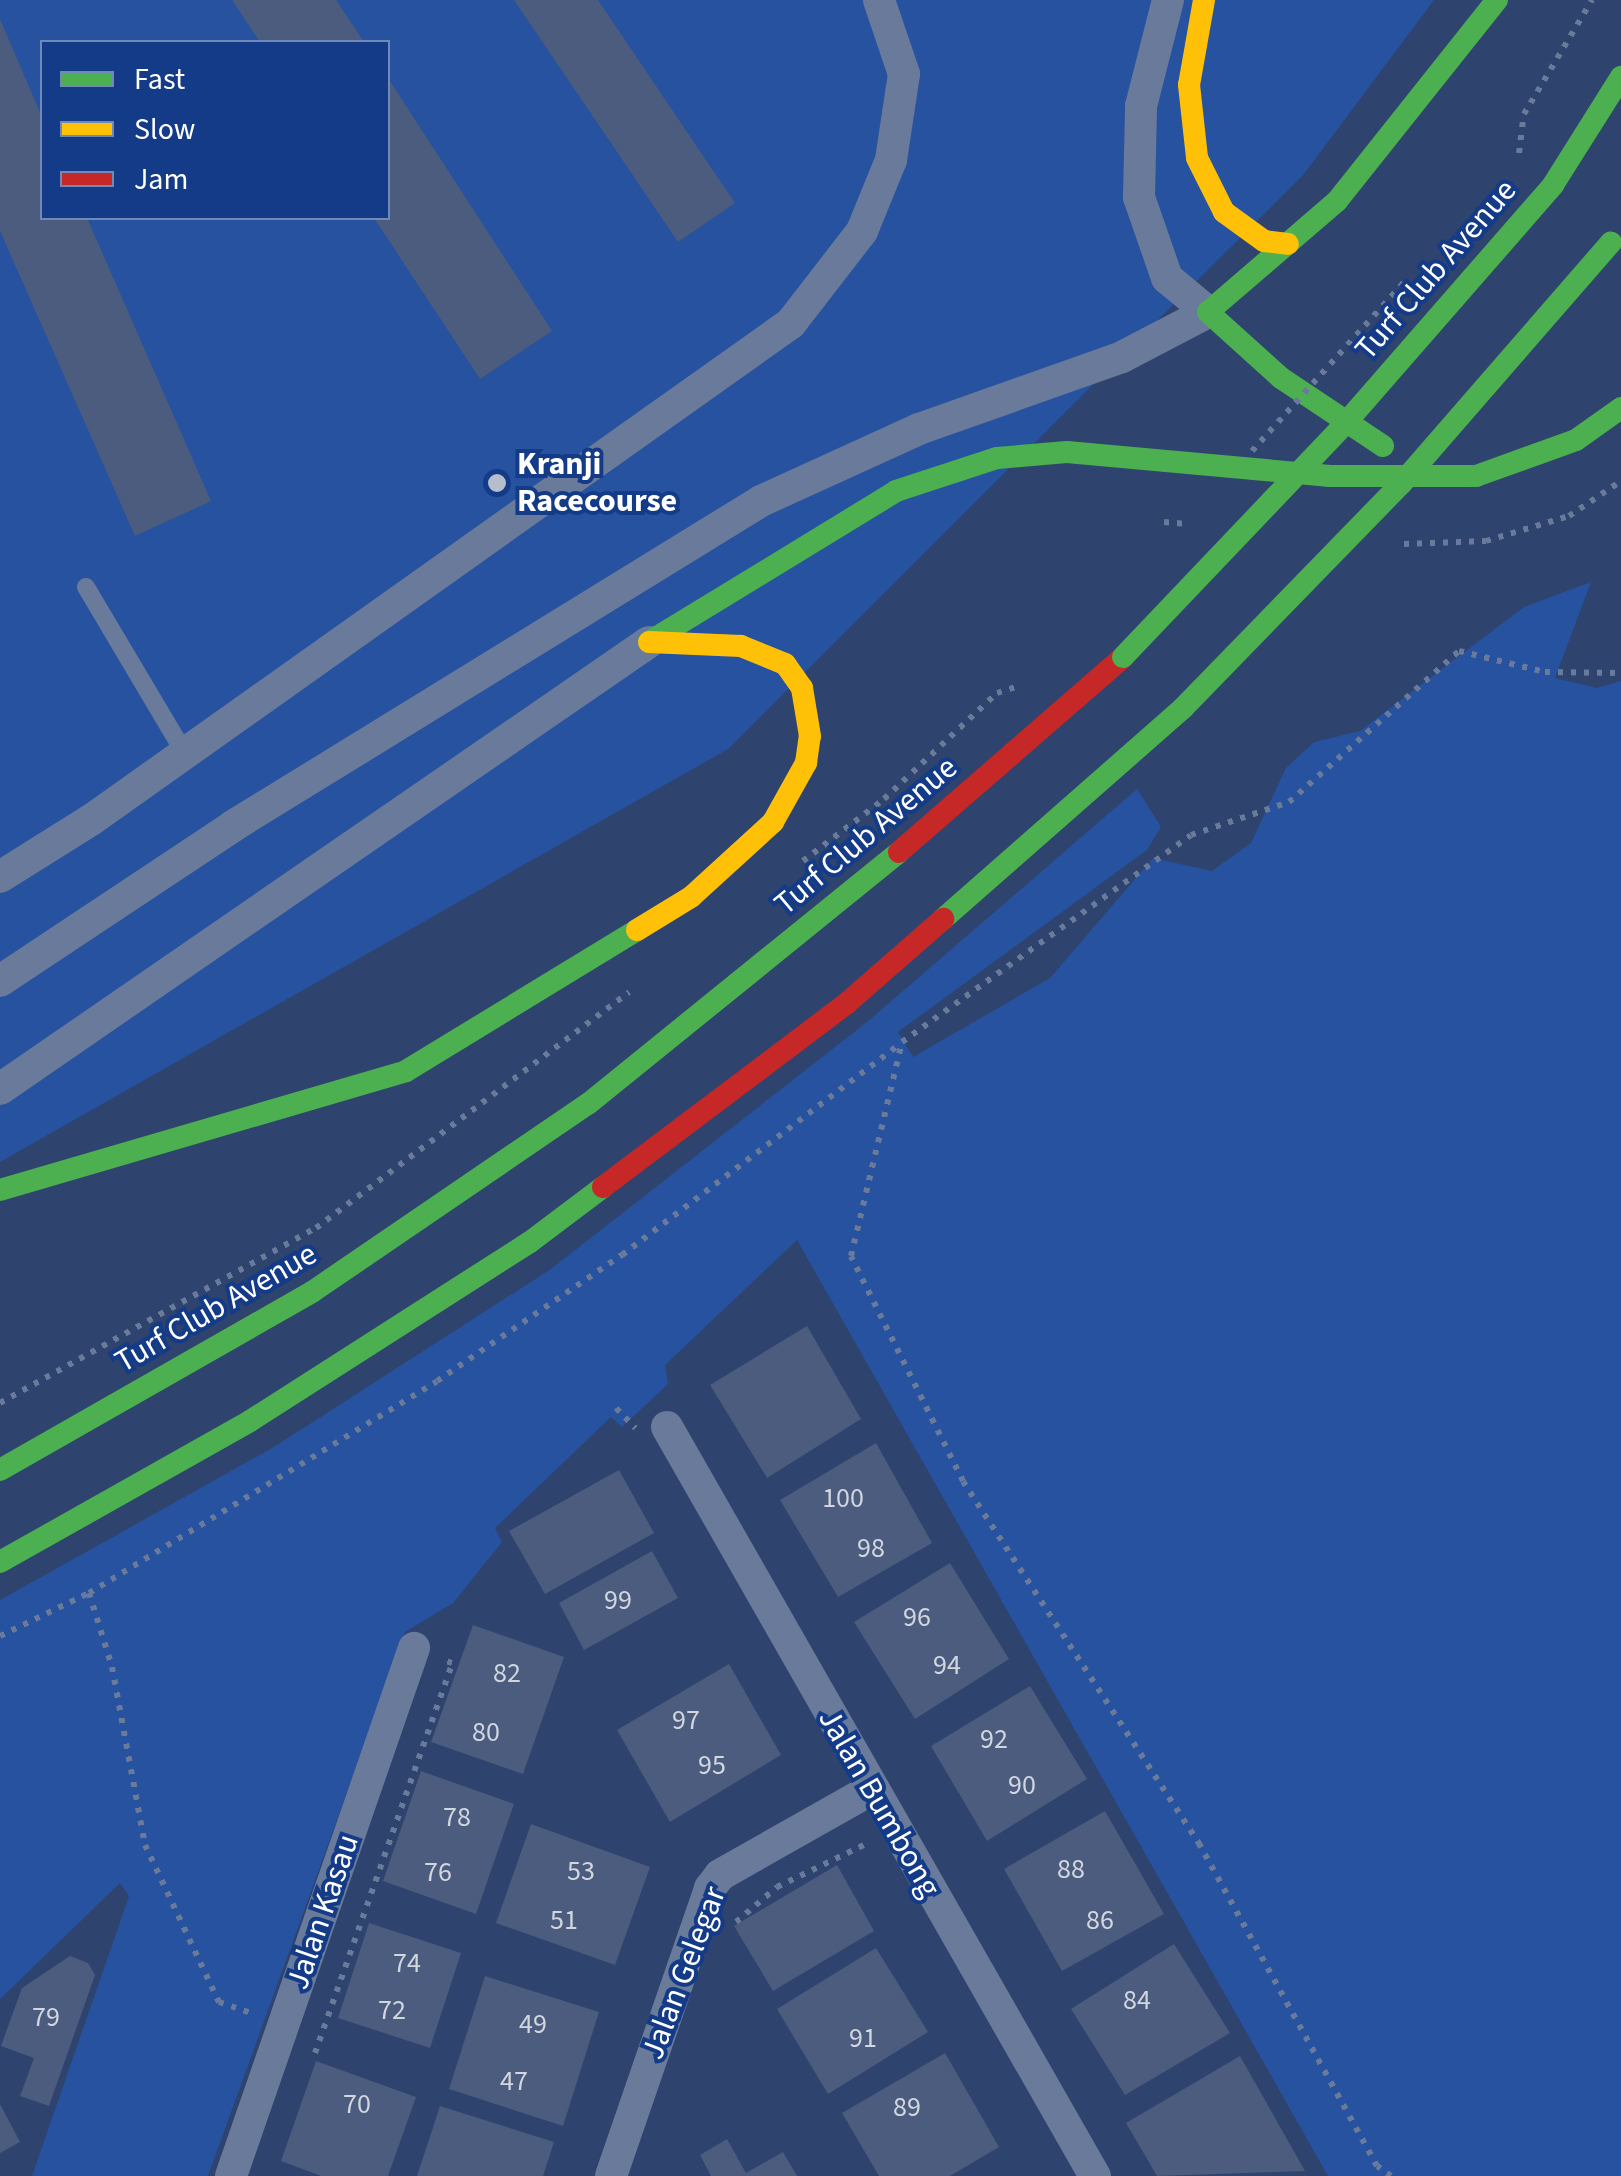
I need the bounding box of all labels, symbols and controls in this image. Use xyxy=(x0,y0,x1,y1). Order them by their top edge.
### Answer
legend xyxy=(40,40,390,220)
text: Fast xyxy=(134,58,185,101)
text: Slow xyxy=(134,108,195,151)
text: Jam xyxy=(134,158,188,201)
street label: Turf Club Avenue xyxy=(1347,172,1525,368)
place label: Kranji Racecourse xyxy=(517,446,677,521)
marker: Kranji Racecourse xyxy=(486,472,508,494)
street label: Turf Club Avenue xyxy=(767,749,965,923)
street label: Turf Club Avenue xyxy=(108,1235,324,1381)
house number: 100 xyxy=(822,1481,864,1515)
house number: 98 xyxy=(857,1531,885,1565)
house number: 99 xyxy=(604,1583,632,1617)
house number: 96 xyxy=(903,1600,931,1634)
house number: 94 xyxy=(933,1648,961,1682)
house number: 82 xyxy=(493,1656,521,1690)
street label: Jalan Bumbong xyxy=(810,1702,948,1904)
house number: 97 xyxy=(672,1703,700,1737)
house number: 80 xyxy=(472,1715,500,1749)
house number: 92 xyxy=(980,1722,1008,1756)
house number: 95 xyxy=(698,1748,726,1782)
house number: 90 xyxy=(1008,1768,1036,1802)
house number: 78 xyxy=(443,1800,471,1834)
street label: Jalan Kasau xyxy=(279,1830,367,1994)
house number: 88 xyxy=(1057,1852,1085,1886)
house number: 53 xyxy=(567,1854,595,1888)
house number: 76 xyxy=(424,1855,452,1889)
street label: Jalan Gelegar xyxy=(633,1881,735,2065)
house number: 51 xyxy=(550,1903,578,1937)
house number: 86 xyxy=(1086,1903,1114,1937)
house number: 74 xyxy=(393,1946,421,1980)
house number: 84 xyxy=(1123,1983,1151,2017)
house number: 72 xyxy=(378,1993,406,2027)
house number: 79 xyxy=(32,2000,60,2034)
house number: 49 xyxy=(519,2007,547,2041)
house number: 91 xyxy=(849,2021,877,2055)
house number: 47 xyxy=(500,2064,528,2098)
house number: 70 xyxy=(343,2087,371,2121)
house number: 89 xyxy=(893,2090,921,2124)

